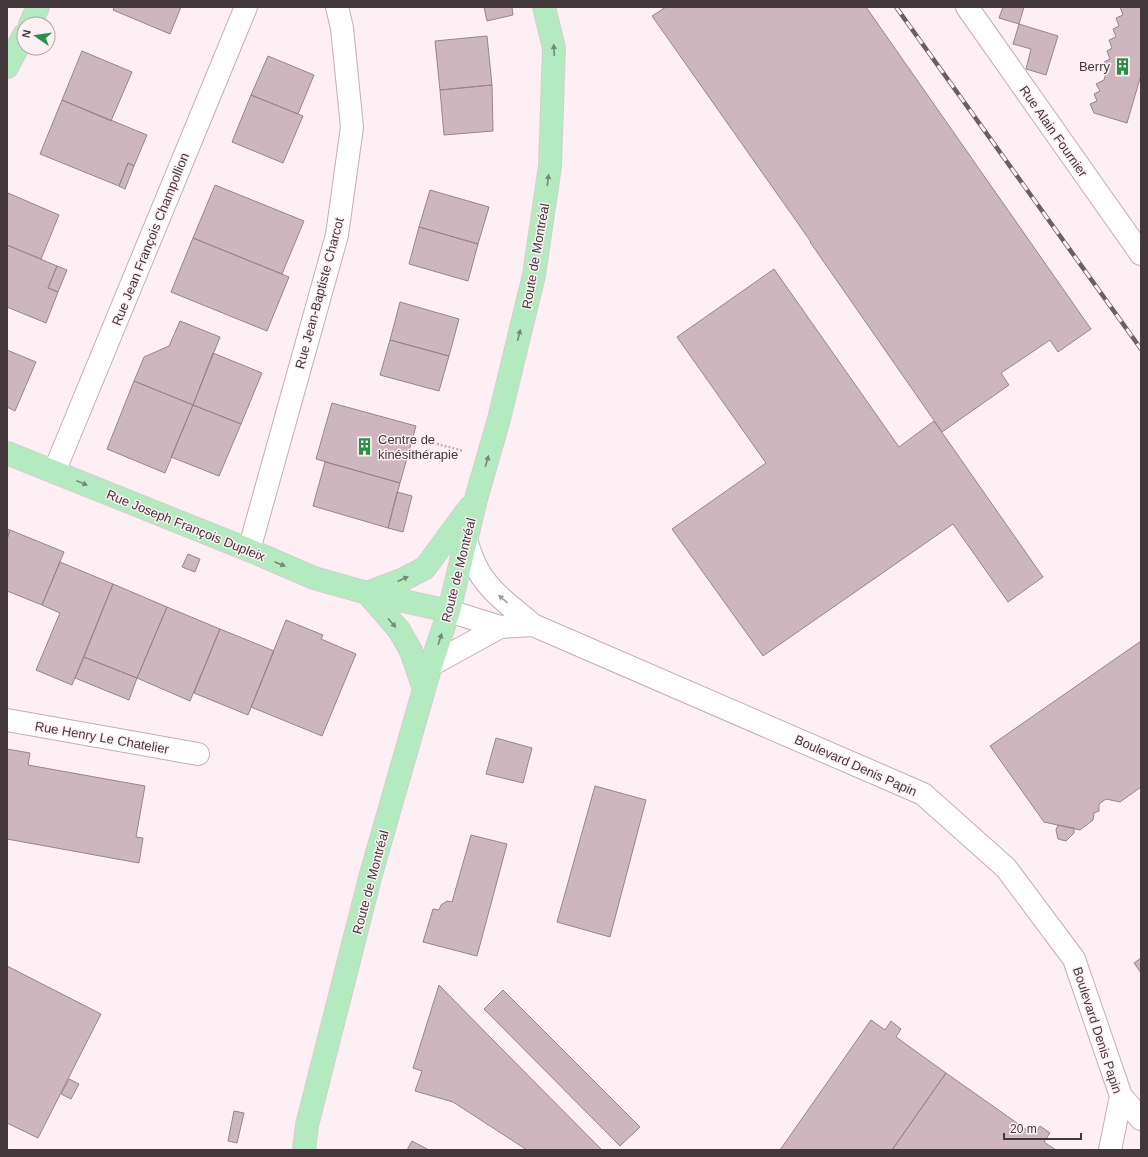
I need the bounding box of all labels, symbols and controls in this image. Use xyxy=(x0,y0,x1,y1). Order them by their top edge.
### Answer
north arrow xyxy=(16,16,56,56)
text: N xyxy=(20,28,33,39)
one-way arrow xyxy=(550,44,557,57)
building icon: Berry xyxy=(1113,56,1133,76)
place label: Berry xyxy=(1079,59,1110,74)
street label: Rue Alain Fournier xyxy=(1017,83,1091,180)
street label: Rue Jean François Champollion xyxy=(109,151,192,328)
one-way arrow xyxy=(545,174,551,186)
street label: Route de Montréal xyxy=(519,202,552,310)
street label: Rue Jean-Baptiste Charcot xyxy=(292,215,347,370)
one-way arrow xyxy=(517,329,523,342)
place label: Centre de kinésithérapie xyxy=(378,432,458,462)
building icon: Centre de kinésithérapie xyxy=(355,436,375,456)
one-way arrow xyxy=(484,455,490,467)
one-way arrow xyxy=(77,481,89,487)
street label: Rue Joseph François Dupleix xyxy=(104,487,268,564)
street label: Route de Montréal xyxy=(438,516,479,624)
one-way arrow xyxy=(275,561,286,567)
one-way arrow xyxy=(398,576,409,582)
one-way arrow xyxy=(498,595,508,604)
one-way arrow xyxy=(388,617,397,628)
one-way arrow xyxy=(437,632,443,644)
street label: Rue Henry Le Chatelier xyxy=(34,718,171,757)
street label: Boulevard Denis Papin xyxy=(792,732,919,799)
street label: Route de Montréal xyxy=(349,828,392,936)
street label: Boulevard Denis Papin xyxy=(1070,965,1125,1095)
scale bar xyxy=(1004,1115,1081,1141)
text: 20 m xyxy=(1010,1122,1037,1136)

